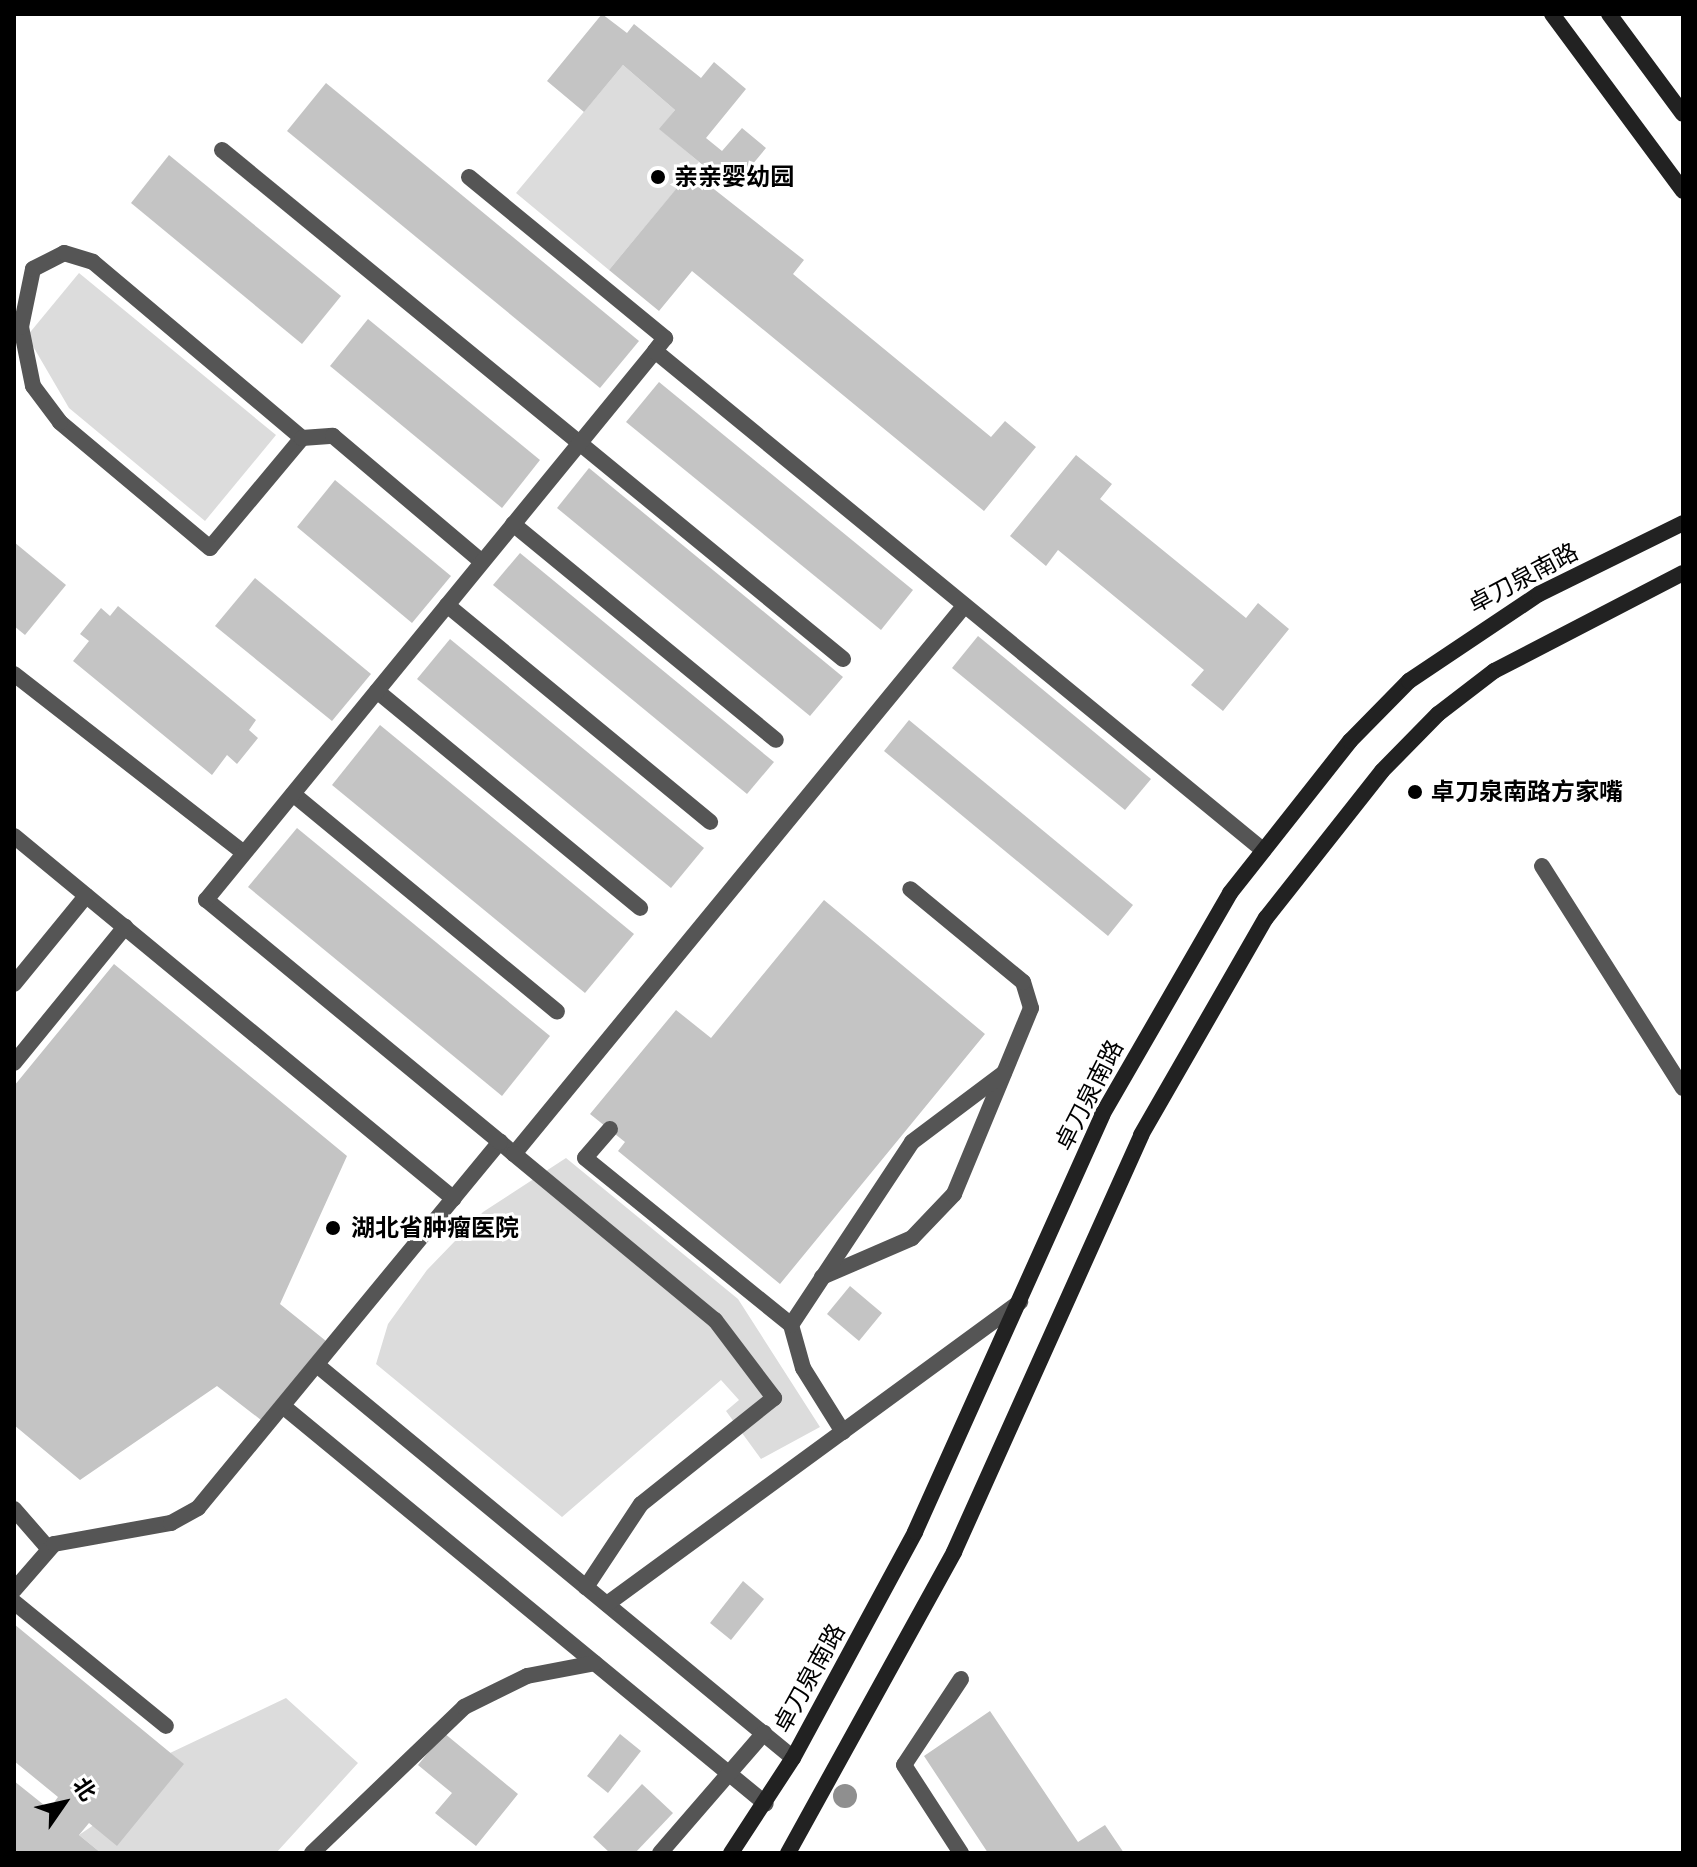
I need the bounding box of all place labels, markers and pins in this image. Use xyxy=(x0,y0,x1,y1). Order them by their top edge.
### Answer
place label: 亲亲婴幼园 xyxy=(674,163,794,191)
marker: 亲亲婴幼园 xyxy=(649,168,667,186)
place label: 卓刀泉南路方家嘴 xyxy=(1431,778,1623,806)
marker: 卓刀泉南路方家嘴 xyxy=(1406,783,1424,801)
place label: 湖北省肿瘤医院 xyxy=(351,1214,519,1242)
marker: 湖北省肿瘤医院 xyxy=(322,1217,344,1239)

